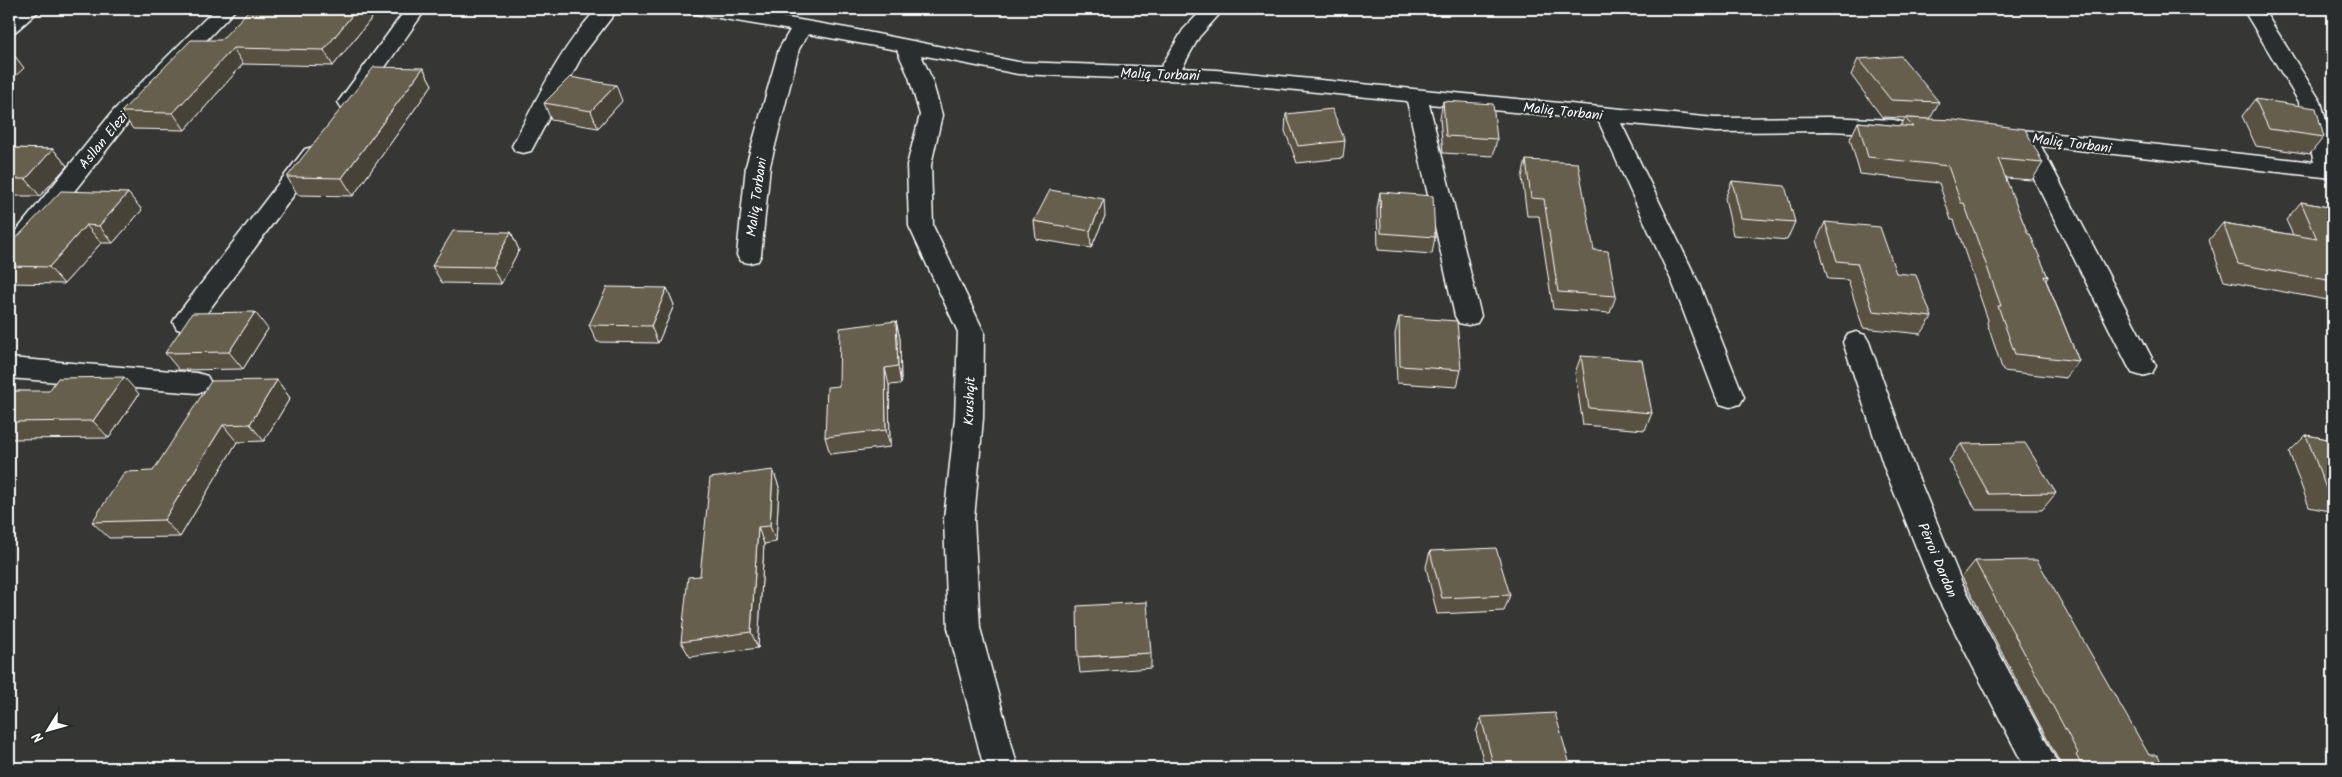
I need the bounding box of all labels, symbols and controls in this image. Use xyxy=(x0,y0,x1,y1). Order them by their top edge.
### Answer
street label: Maliq Torbani xyxy=(1120,63,1201,87)
street label: Maliq Torbani xyxy=(1522,97,1604,127)
street label: Asllan Elezi xyxy=(74,107,134,174)
street label: Maliq Torbani xyxy=(2031,128,2113,160)
street label: Maliq Torbani xyxy=(741,155,774,238)
street label: Krushqit xyxy=(958,376,982,426)
street label: Përroi Dardan xyxy=(1911,519,1963,601)
north arrow xyxy=(22,704,72,754)
text: N xyxy=(27,727,50,747)

